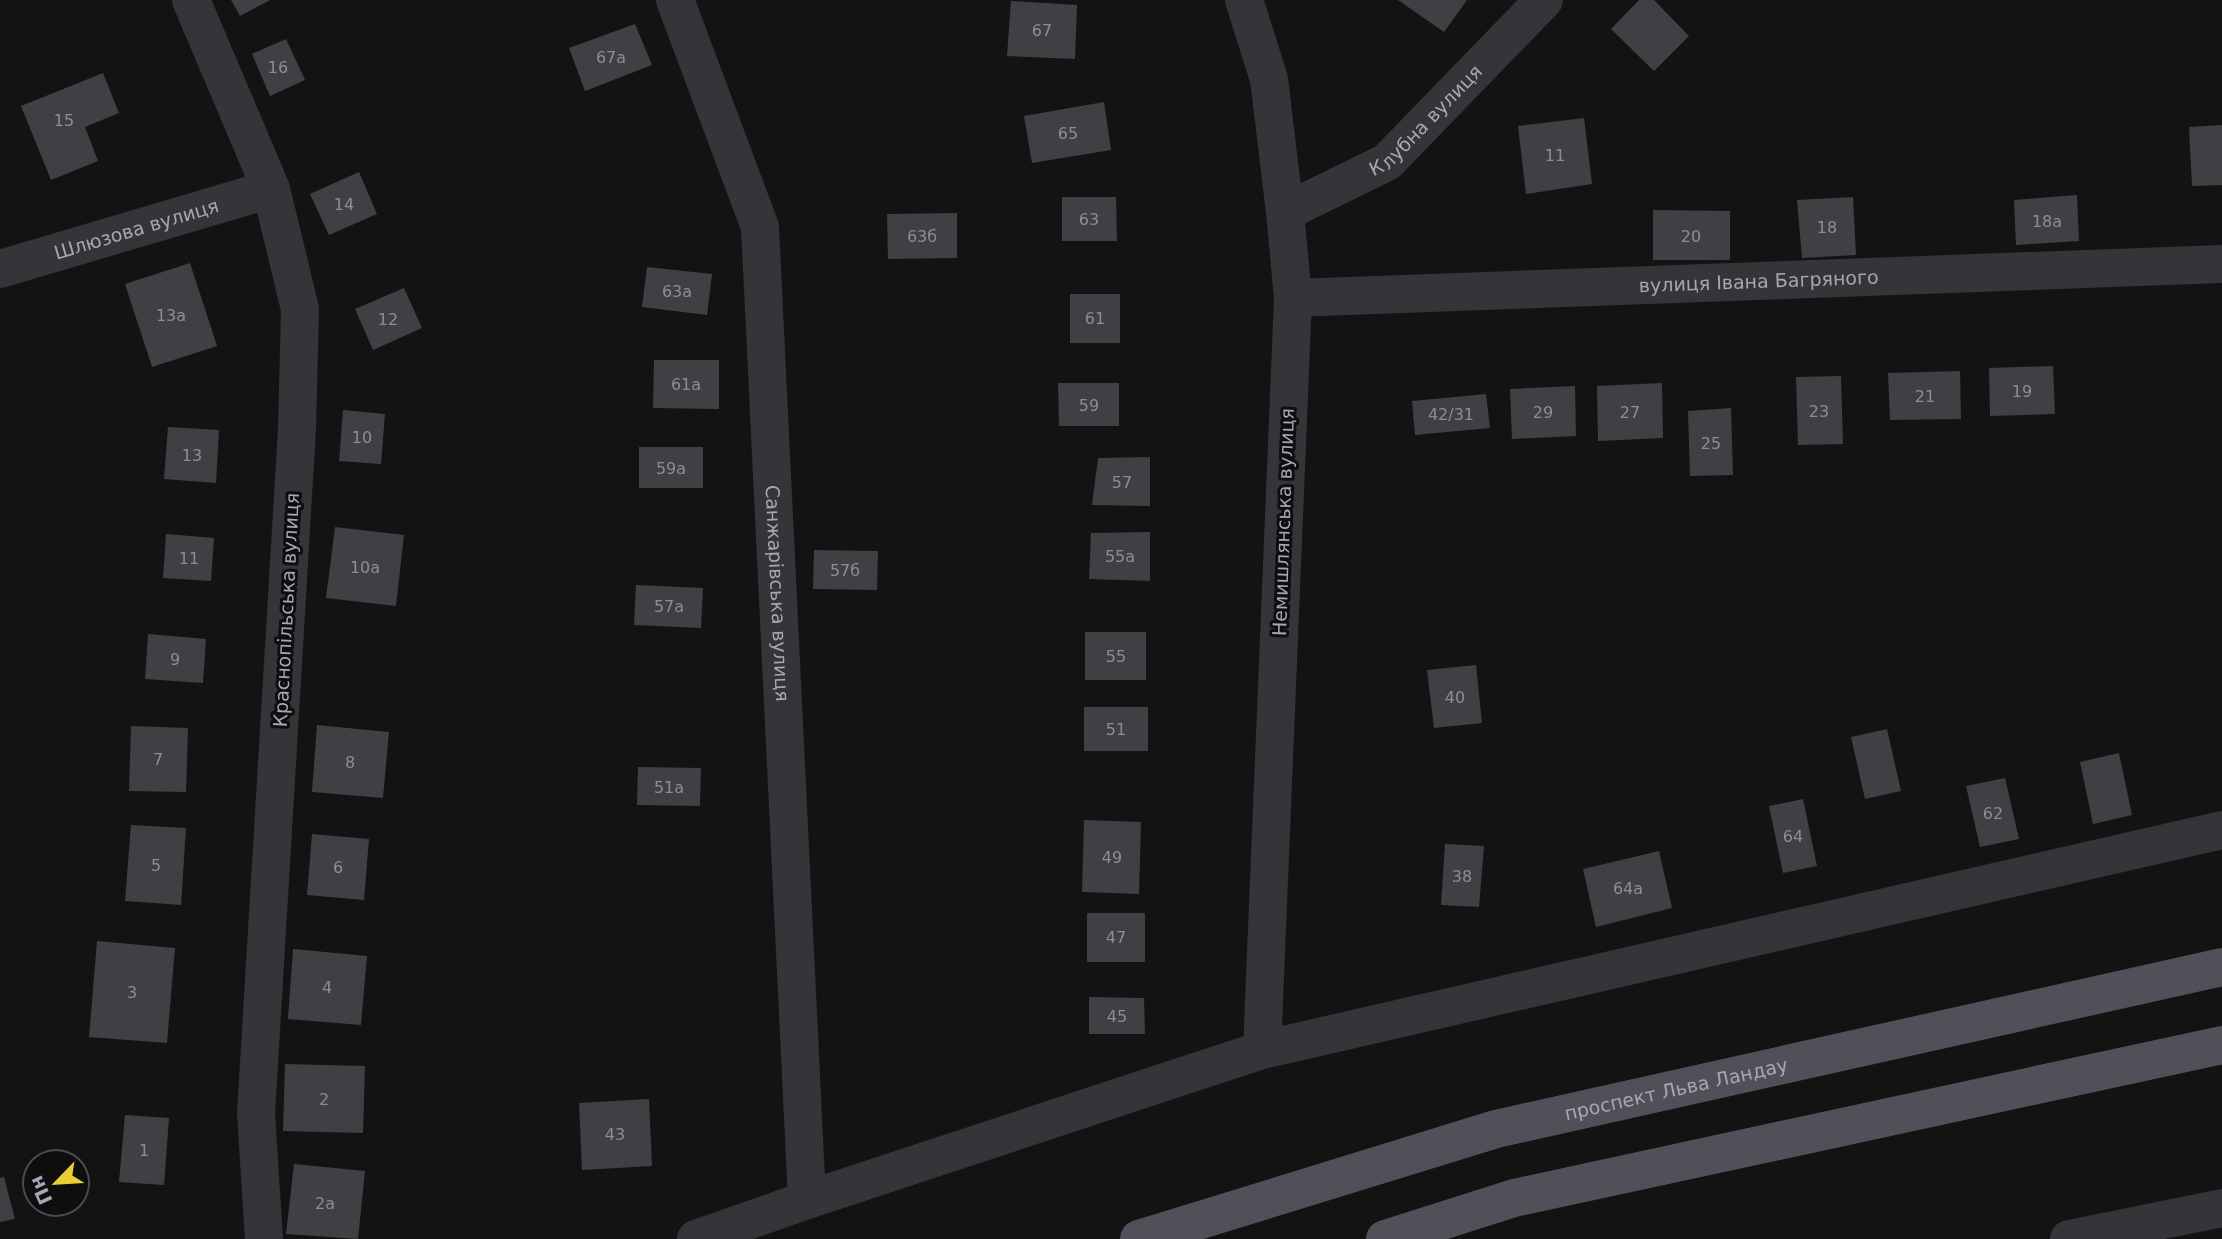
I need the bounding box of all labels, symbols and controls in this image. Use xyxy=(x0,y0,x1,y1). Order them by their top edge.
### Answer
house number: 67 xyxy=(1032,21,1052,40)
house number: 67а xyxy=(596,48,626,67)
house number: 16 xyxy=(268,58,288,77)
street label: Клубна вулиця xyxy=(1365,60,1486,180)
house number: 15 xyxy=(54,111,74,130)
house number: 65 xyxy=(1058,124,1078,143)
house number: 11 xyxy=(1545,146,1565,165)
street label: Шлюзова вулиця xyxy=(51,194,221,263)
house number: 14 xyxy=(334,195,354,214)
house number: 63 xyxy=(1079,210,1099,229)
house number: 18а xyxy=(2032,212,2062,231)
house number: 18 xyxy=(1817,218,1837,237)
house number: 63б xyxy=(907,227,937,246)
house number: 20 xyxy=(1681,227,1701,246)
street label: вулиця Івана Багряного xyxy=(1638,266,1879,296)
house number: 63а xyxy=(662,282,692,301)
house number: 13а xyxy=(156,306,186,325)
house number: 61 xyxy=(1085,309,1105,328)
house number: 12 xyxy=(378,310,398,329)
house number: 61а xyxy=(671,375,701,394)
house number: 19 xyxy=(2012,382,2032,401)
house number: 21 xyxy=(1915,387,1935,406)
house number: 59 xyxy=(1079,396,1099,415)
house number: 23 xyxy=(1809,402,1829,421)
house number: 29 xyxy=(1533,403,1553,422)
house number: 27 xyxy=(1620,403,1640,422)
house number: 42/31 xyxy=(1428,405,1474,424)
street label: Немишлянська вулиця xyxy=(1268,408,1298,636)
house number: 10 xyxy=(352,428,372,447)
house number: 25 xyxy=(1701,434,1721,453)
house number: 13 xyxy=(182,446,202,465)
house number: 59а xyxy=(656,459,686,478)
house number: 57 xyxy=(1112,473,1132,492)
street label: Санжарівська вулиця xyxy=(761,484,794,702)
street label: Краснопільська вулиця xyxy=(269,492,303,728)
house number: 55а xyxy=(1105,547,1135,566)
house number: 11 xyxy=(179,549,199,568)
house number: 10а xyxy=(350,558,380,577)
house number: 57б xyxy=(830,561,860,580)
house number: 57а xyxy=(654,597,684,616)
house number: 55 xyxy=(1106,647,1126,666)
house number: 9 xyxy=(170,650,180,669)
house number: 40 xyxy=(1445,688,1465,707)
house number: 51 xyxy=(1106,720,1126,739)
house number: 7 xyxy=(153,750,163,769)
house number: 8 xyxy=(345,753,355,772)
house number: 51а xyxy=(654,778,684,797)
house number: 62 xyxy=(1983,804,2003,823)
house number: 64 xyxy=(1783,827,1803,846)
house number: 49 xyxy=(1102,848,1122,867)
house number: 5 xyxy=(151,856,161,875)
house number: 6 xyxy=(333,858,343,877)
house number: 38 xyxy=(1452,867,1472,886)
house number: 64а xyxy=(1613,879,1643,898)
house number: 47 xyxy=(1106,928,1126,947)
house number: 4 xyxy=(322,978,332,997)
house number: 3 xyxy=(127,983,137,1002)
house number: 45 xyxy=(1107,1007,1127,1026)
street label: проспект Льва Ландау xyxy=(1562,1053,1790,1124)
house number: 2 xyxy=(319,1090,329,1109)
house number: 43 xyxy=(605,1125,625,1144)
house number: 1 xyxy=(139,1141,149,1160)
north arrow xyxy=(21,1148,91,1218)
text: Пн xyxy=(24,1172,57,1208)
house number: 2а xyxy=(315,1194,335,1213)

